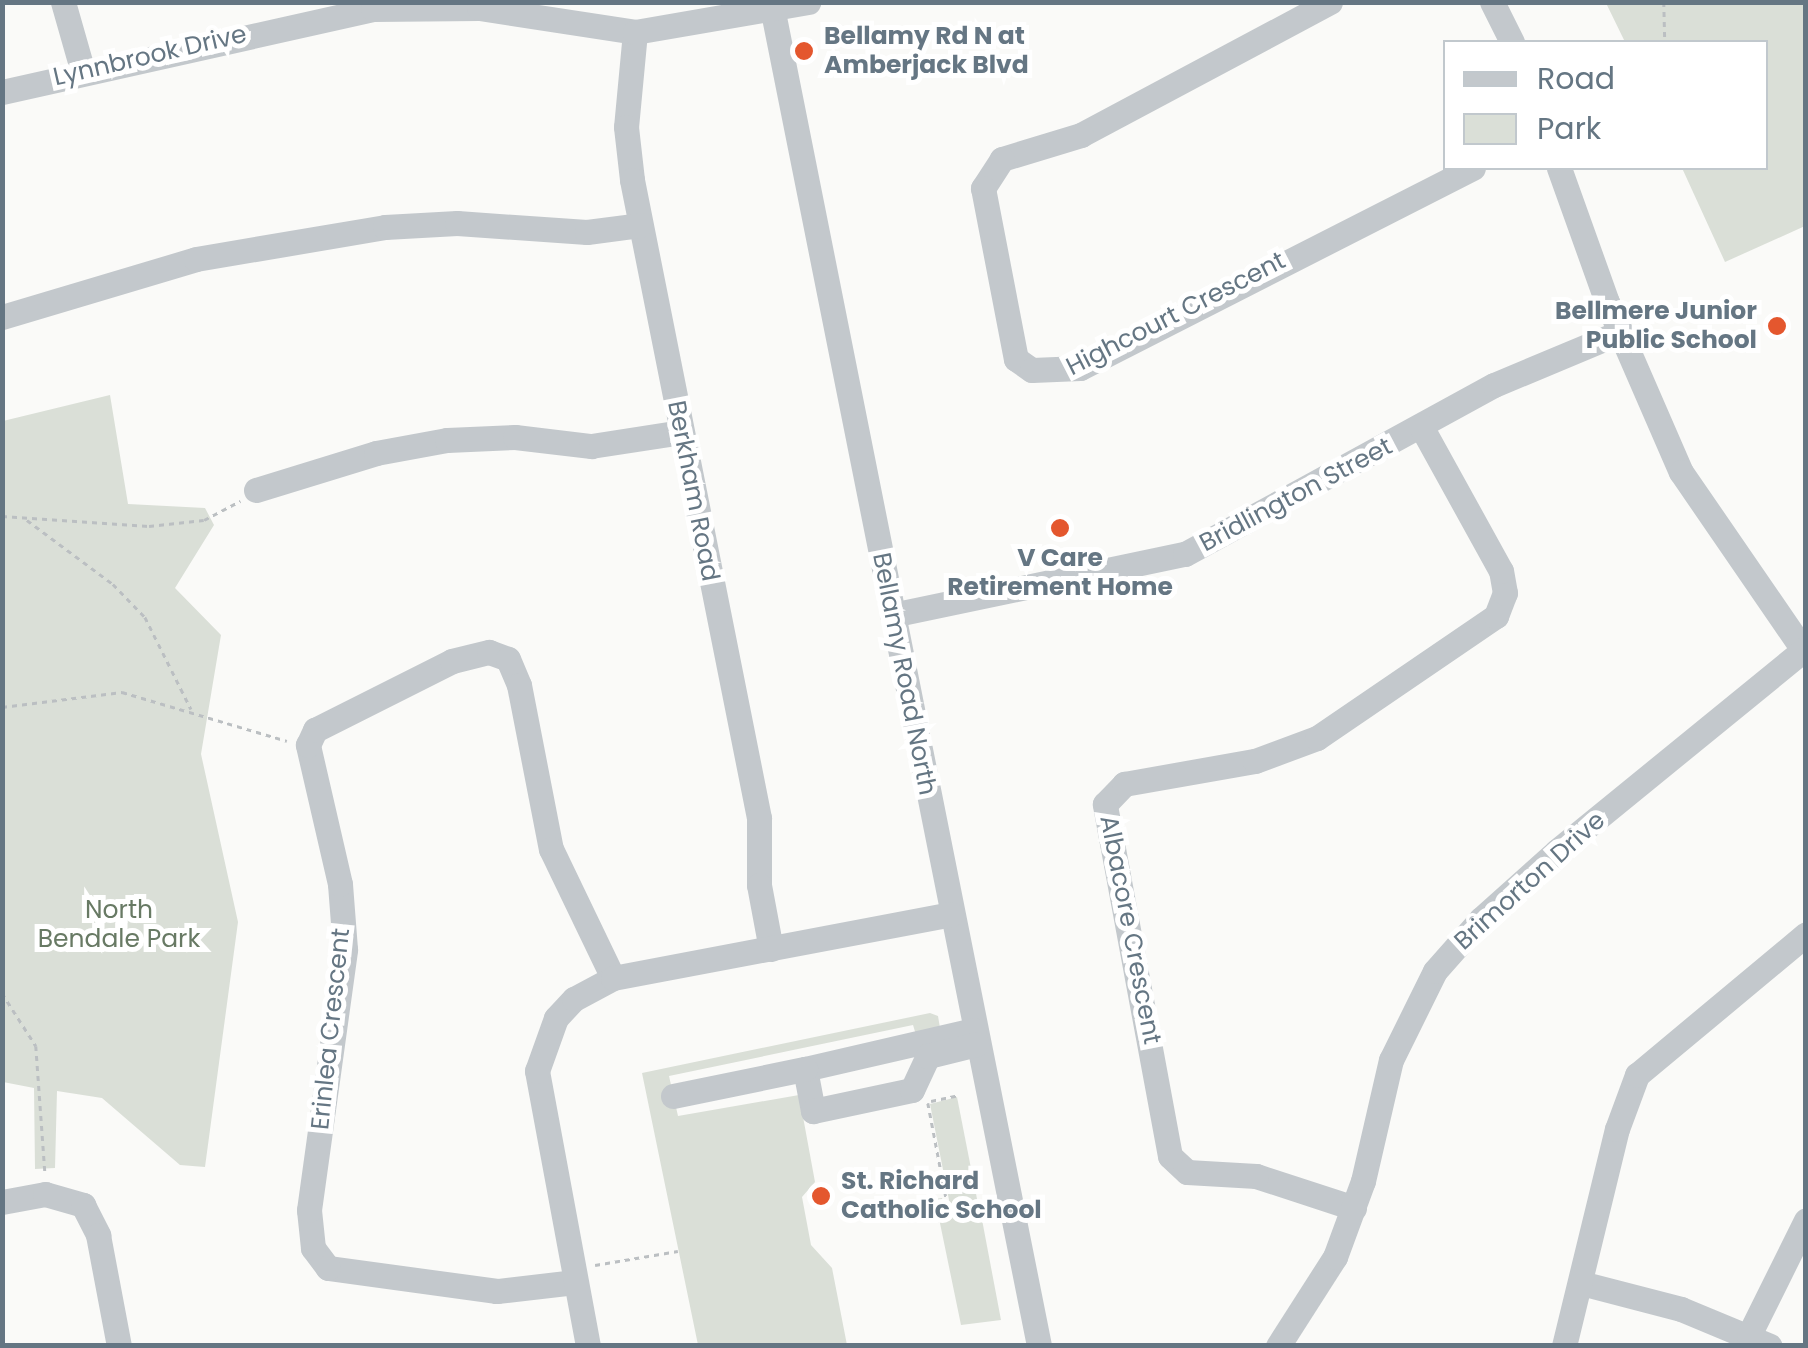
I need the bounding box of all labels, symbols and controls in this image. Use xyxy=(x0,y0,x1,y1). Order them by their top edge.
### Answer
street label: Lynnbrook Drive xyxy=(50,19,250,93)
place label: Bellamy Rd N at Amberjack Blvd xyxy=(824,22,1029,81)
marker: Bellamy Rd N at Amberjack Blvd xyxy=(793,40,815,62)
legend xyxy=(1443,40,1768,170)
text: Road xyxy=(1537,57,1615,100)
text: Park xyxy=(1537,107,1601,150)
street label: Highcourt Crescent xyxy=(1062,246,1290,382)
place label: Bellmere Junior Public School xyxy=(1555,297,1757,356)
marker: Bellmere Junior Public School xyxy=(1766,315,1788,337)
street label: Berkham Road xyxy=(661,398,725,584)
street label: Bridlington Street xyxy=(1195,432,1397,558)
marker: V Care Retirement Home xyxy=(1049,517,1071,539)
place label: V Care Retirement Home xyxy=(947,544,1173,603)
street label: Bellamy Road North xyxy=(866,550,942,798)
street label: Brimorton Drive xyxy=(1449,806,1611,956)
street label: Albacore Crescent xyxy=(1093,813,1167,1047)
park label: North Bendale Park xyxy=(38,896,200,955)
street label: Erinlea Crescent xyxy=(305,927,357,1131)
place label: St. Richard Catholic School xyxy=(841,1167,1042,1226)
marker: St. Richard Catholic School xyxy=(810,1185,832,1207)

